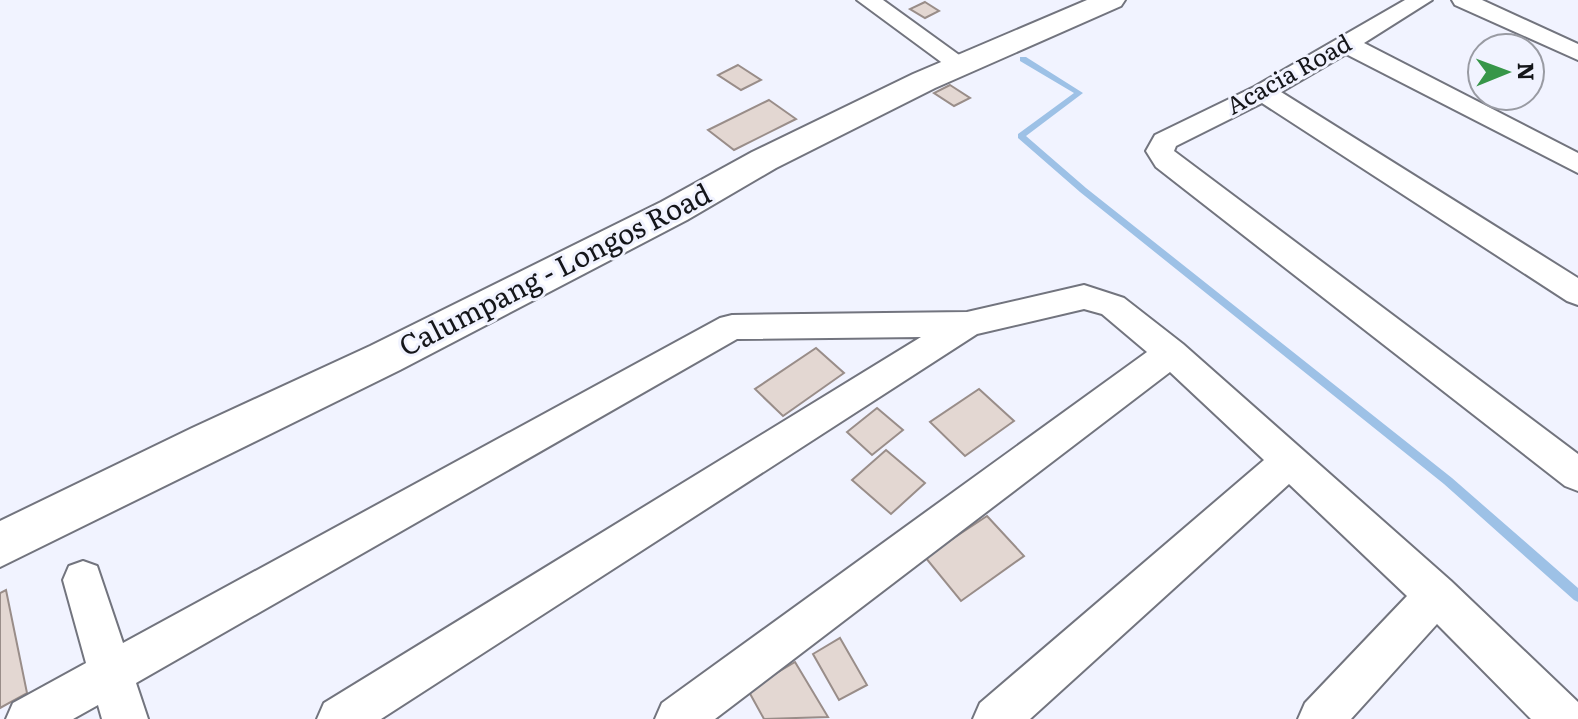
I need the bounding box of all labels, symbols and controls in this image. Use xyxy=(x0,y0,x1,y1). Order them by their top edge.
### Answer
street label: Acacia Road xyxy=(1219,24,1357,122)
north arrow xyxy=(1466,32,1546,112)
text: N xyxy=(1511,62,1544,81)
street label: Calumpang - Longos Road xyxy=(391,171,717,365)

